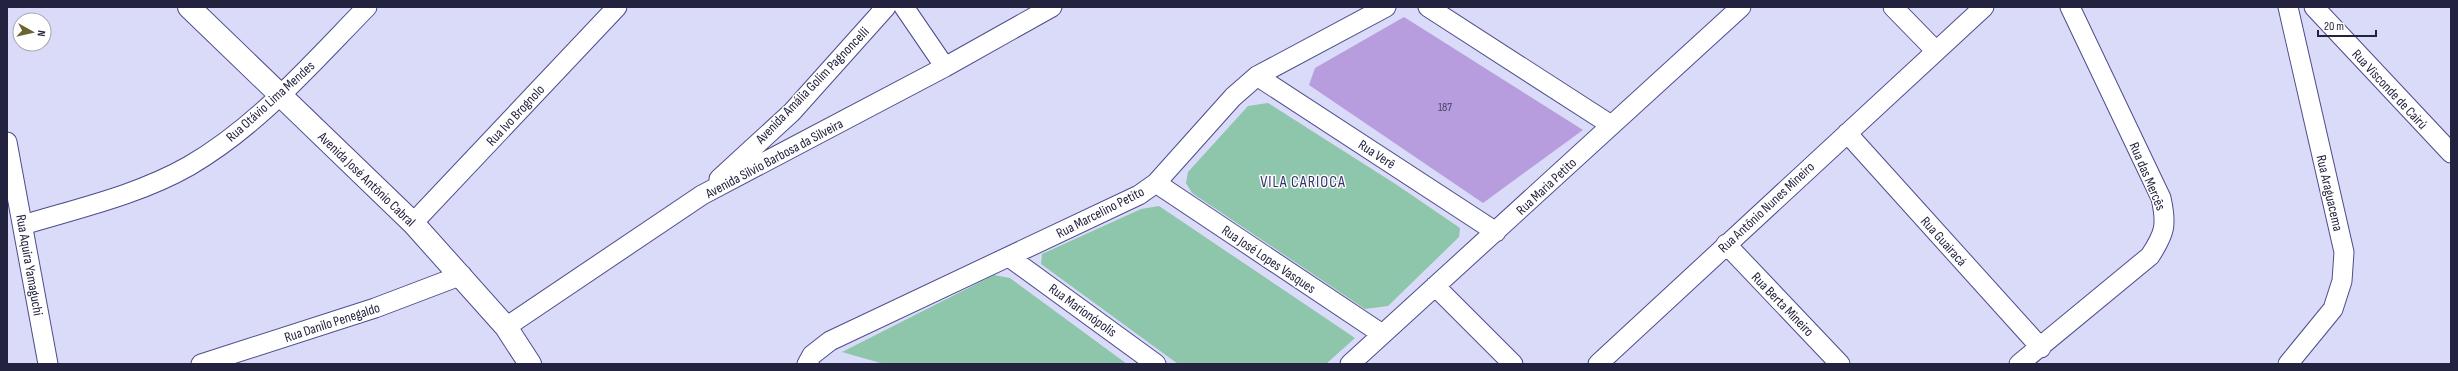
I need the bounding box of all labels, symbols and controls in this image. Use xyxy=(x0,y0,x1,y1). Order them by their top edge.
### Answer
north arrow xyxy=(12,12,52,52)
scale bar xyxy=(2318,12,2376,38)
text: 20 m xyxy=(2324,19,2344,34)
street label: Avenida Amália Golim Pagnoncelli xyxy=(751,23,873,148)
text: N xyxy=(35,30,48,37)
street label: Rua Visconde de Cairú xyxy=(2348,46,2431,133)
street label: Rua Otávio Lima Mendes xyxy=(223,57,318,146)
street label: Rua Ivo Brognolo xyxy=(483,81,548,150)
house number: 187 xyxy=(1438,100,1452,115)
street label: Avenida Silvio Barbosa da Silveira xyxy=(702,115,846,202)
street label: Avenida José Antônio Cabral xyxy=(314,128,419,230)
street label: Rua Verê xyxy=(1355,136,1398,173)
street label: Rua das Mercês xyxy=(2126,140,2170,213)
street label: Rua Araguacema xyxy=(2312,153,2347,233)
street label: Rua Maria Petito xyxy=(1513,154,1580,219)
street label: Rua Antônio Nunes Mineiro xyxy=(1715,158,1818,256)
district label: VILA CARIOCA xyxy=(1260,173,1346,192)
street label: Rua Marcelino Petito xyxy=(1053,183,1147,242)
street label: Rua Aquira Yamaguchi xyxy=(12,213,47,317)
street label: Rua Guairacá xyxy=(1917,213,1970,270)
street label: Rua José Lopes Vasques xyxy=(1219,222,1319,297)
street label: Rua Berta Mineiro xyxy=(1748,269,1818,340)
street label: Rua Marionópolis xyxy=(1045,280,1120,341)
street label: Rua Danilo Penegaldo xyxy=(282,299,382,346)

